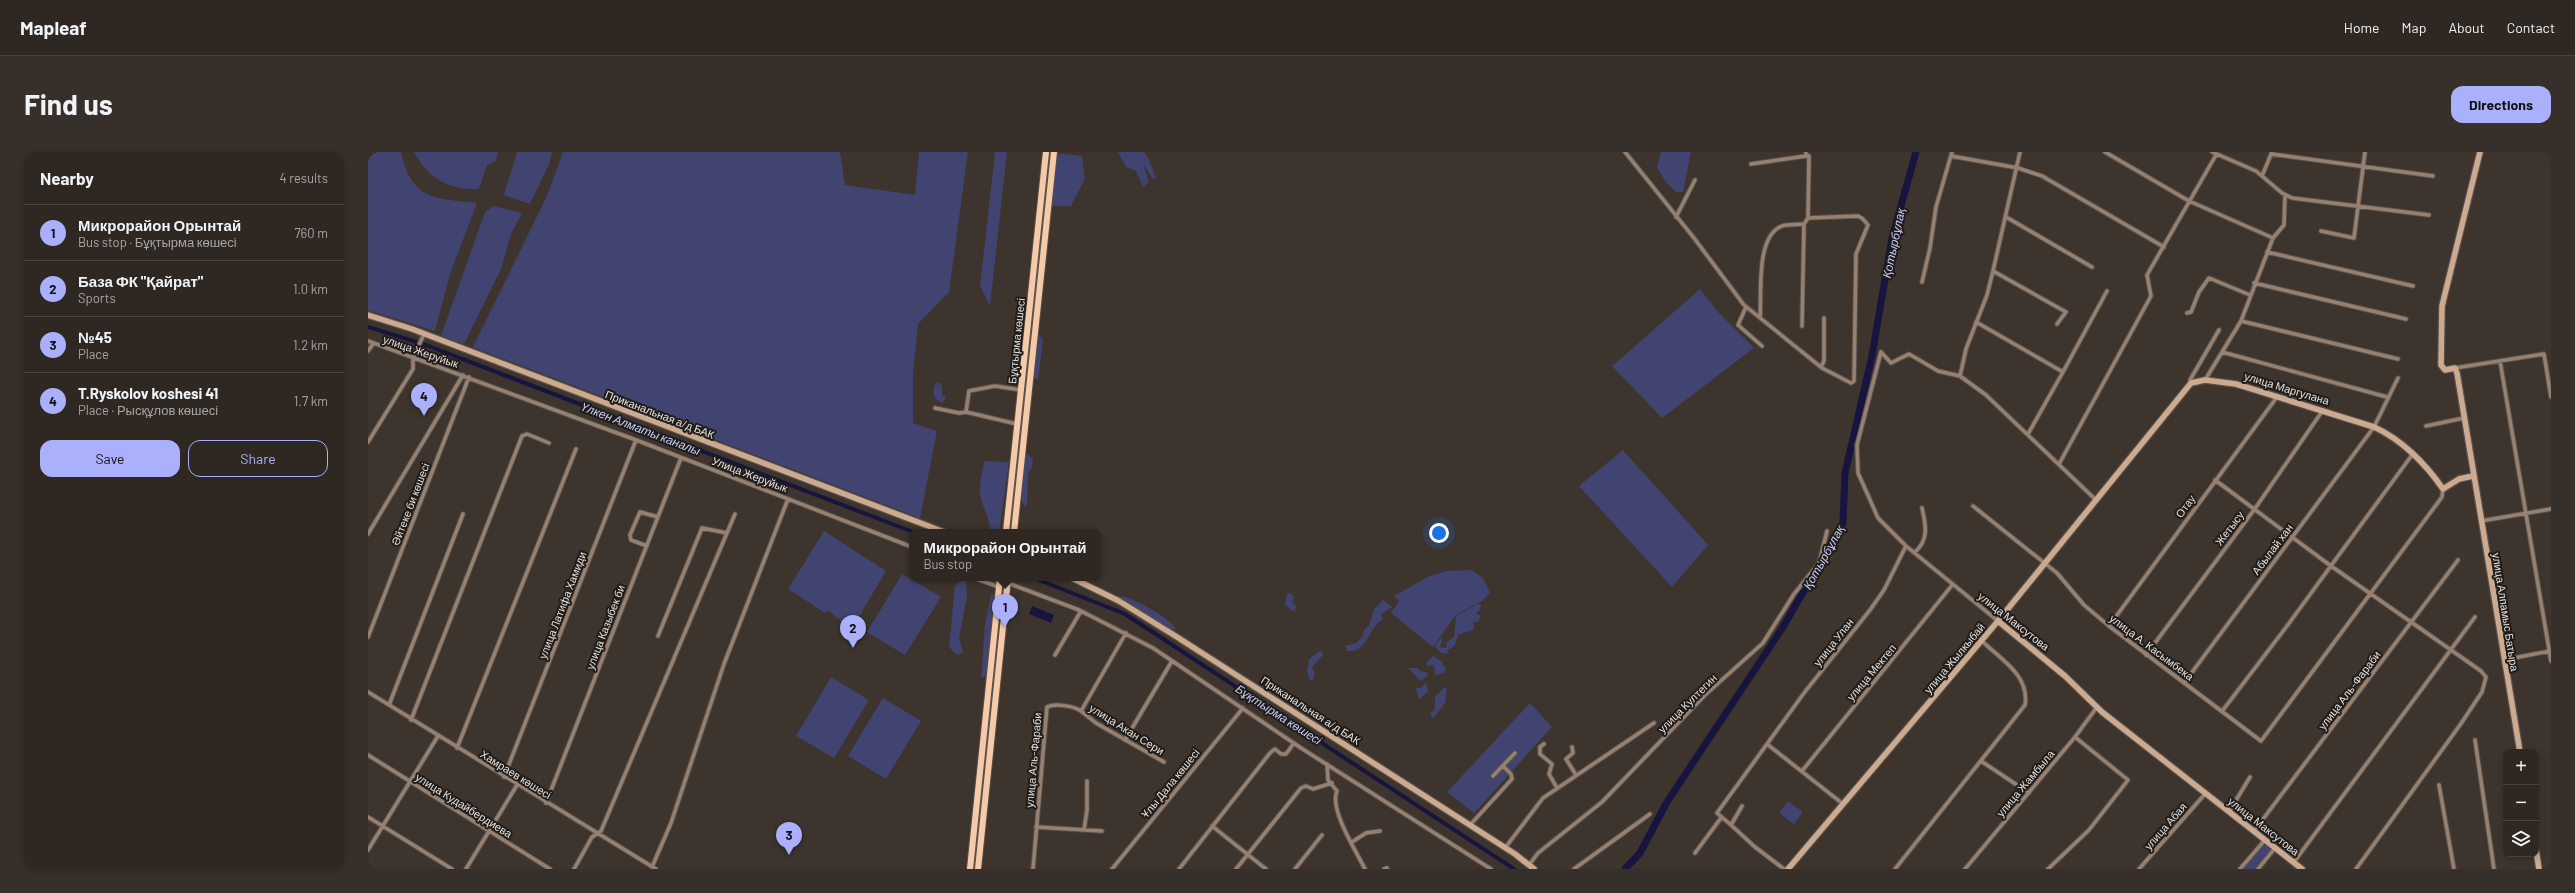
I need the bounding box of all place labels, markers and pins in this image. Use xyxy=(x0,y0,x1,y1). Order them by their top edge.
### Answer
pin: 4 xyxy=(411,383,437,416)
pin: 1 xyxy=(992,594,1018,627)
pin: 2 xyxy=(840,615,866,648)
pin: 3 xyxy=(776,822,802,855)

